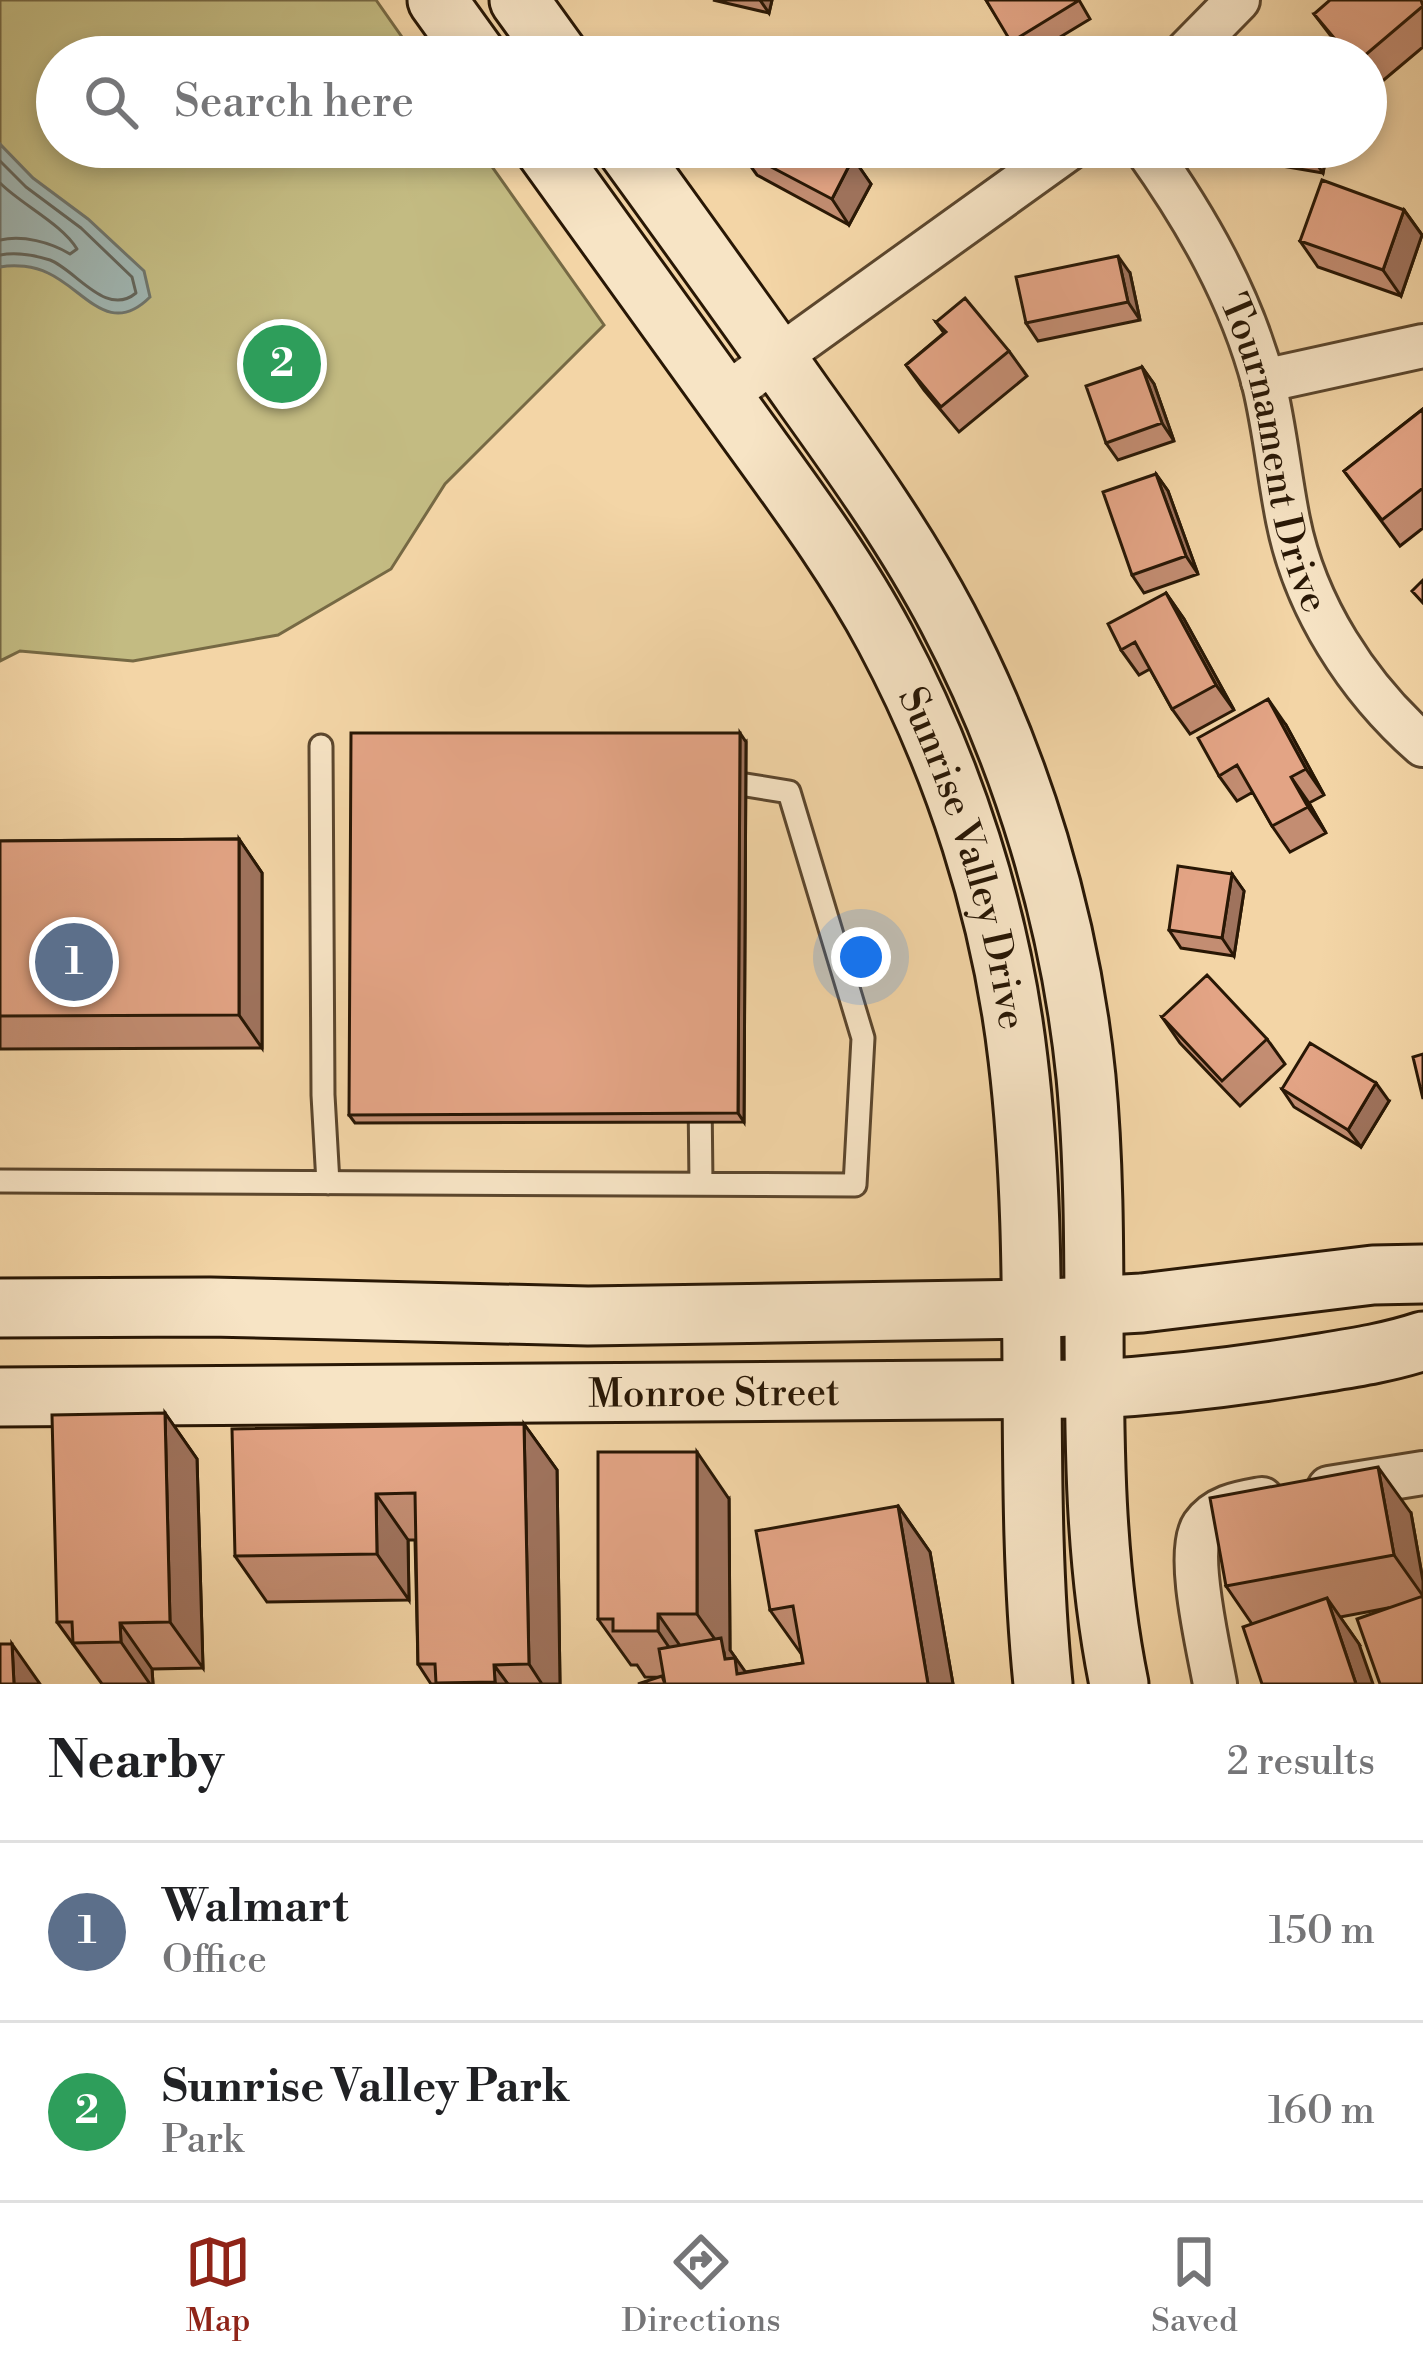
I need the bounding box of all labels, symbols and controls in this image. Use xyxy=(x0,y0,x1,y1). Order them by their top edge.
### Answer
search box xyxy=(36,36,1387,168)
icon: search xyxy=(78,69,144,135)
text: Search here xyxy=(174,74,414,131)
street label: Tournament Drive xyxy=(1208,287,1338,621)
pin: 2 xyxy=(243,319,321,409)
street label: Sunrise Valley Drive xyxy=(886,680,1036,1033)
pin: 1 xyxy=(35,917,113,1007)
your location xyxy=(831,927,891,987)
street label: Monroe Street xyxy=(588,1369,840,1420)
text: Nearby xyxy=(48,1730,224,1794)
text: 2 results xyxy=(1227,1738,1375,1787)
text: Walmart xyxy=(162,1879,348,1936)
text: 1 xyxy=(78,1907,96,1956)
text: 150 m xyxy=(1269,1907,1375,1956)
text: Office xyxy=(162,1936,267,1985)
text: Sunrise Valley Park xyxy=(162,2059,569,2116)
text: 2 xyxy=(75,2087,99,2136)
text: 160 m xyxy=(1268,2087,1375,2136)
text: Park xyxy=(162,2116,243,2165)
tab: Map xyxy=(185,2229,251,2342)
tab: Directions xyxy=(622,2229,781,2342)
tab: Saved xyxy=(1151,2229,1238,2342)

